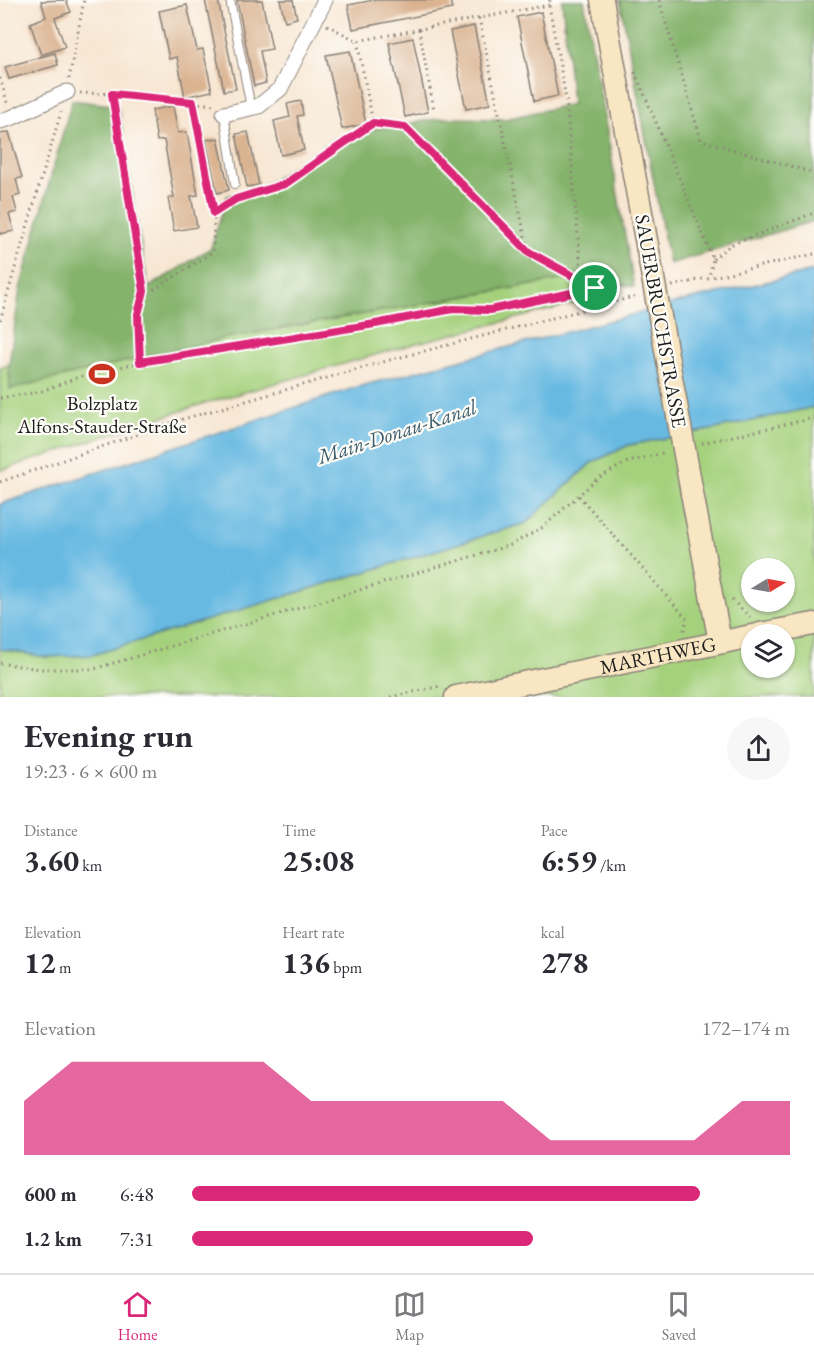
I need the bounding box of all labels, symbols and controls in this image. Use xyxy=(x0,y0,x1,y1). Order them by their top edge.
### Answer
street label: SAUERBRUCHSTRASSE xyxy=(629,212,693,430)
pin xyxy=(569,262,620,313)
icon: arrive xyxy=(578,271,611,304)
sports icon: Bolzplatz Alfons-Stauder-Straße xyxy=(87,359,117,389)
place label: Bolzplatz Alfons-Stauder-Straße xyxy=(16,390,187,439)
water label: Main-Donau-Kanal xyxy=(312,393,481,471)
north arrow xyxy=(741,558,795,612)
map controls xyxy=(741,558,795,678)
button: layers xyxy=(741,624,795,678)
street label: MARTHWEG xyxy=(597,631,718,680)
text: Evening run xyxy=(24,714,193,757)
button: share xyxy=(727,717,790,780)
text: 19:23 · 6 × 600 m xyxy=(24,758,157,784)
text: Distance xyxy=(24,820,77,841)
text: Time xyxy=(282,820,316,841)
text: Pace xyxy=(541,820,568,841)
text: 3.60 xyxy=(24,841,79,880)
text: 25:08 xyxy=(282,841,354,880)
text: 6:59 xyxy=(541,841,597,880)
text: km xyxy=(79,855,102,876)
text: /km xyxy=(597,855,626,876)
text: Elevation xyxy=(24,922,82,943)
text: Heart rate xyxy=(282,922,344,943)
text: kcal xyxy=(541,922,565,943)
text: 12 xyxy=(24,943,56,982)
text: 136 xyxy=(282,943,330,982)
text: 278 xyxy=(541,943,588,982)
text: m xyxy=(56,957,71,978)
text: bpm xyxy=(330,957,362,978)
text: Elevation xyxy=(24,1015,96,1041)
text: 172–174 m xyxy=(702,1015,790,1041)
text: 600 m xyxy=(24,1181,77,1207)
text: 6:48 xyxy=(120,1181,154,1207)
text: 1.2 km xyxy=(24,1226,82,1252)
text: 7:31 xyxy=(120,1226,154,1252)
tab: Home xyxy=(118,1288,157,1345)
tab: Map xyxy=(393,1288,426,1345)
tab: Saved xyxy=(662,1288,696,1345)

